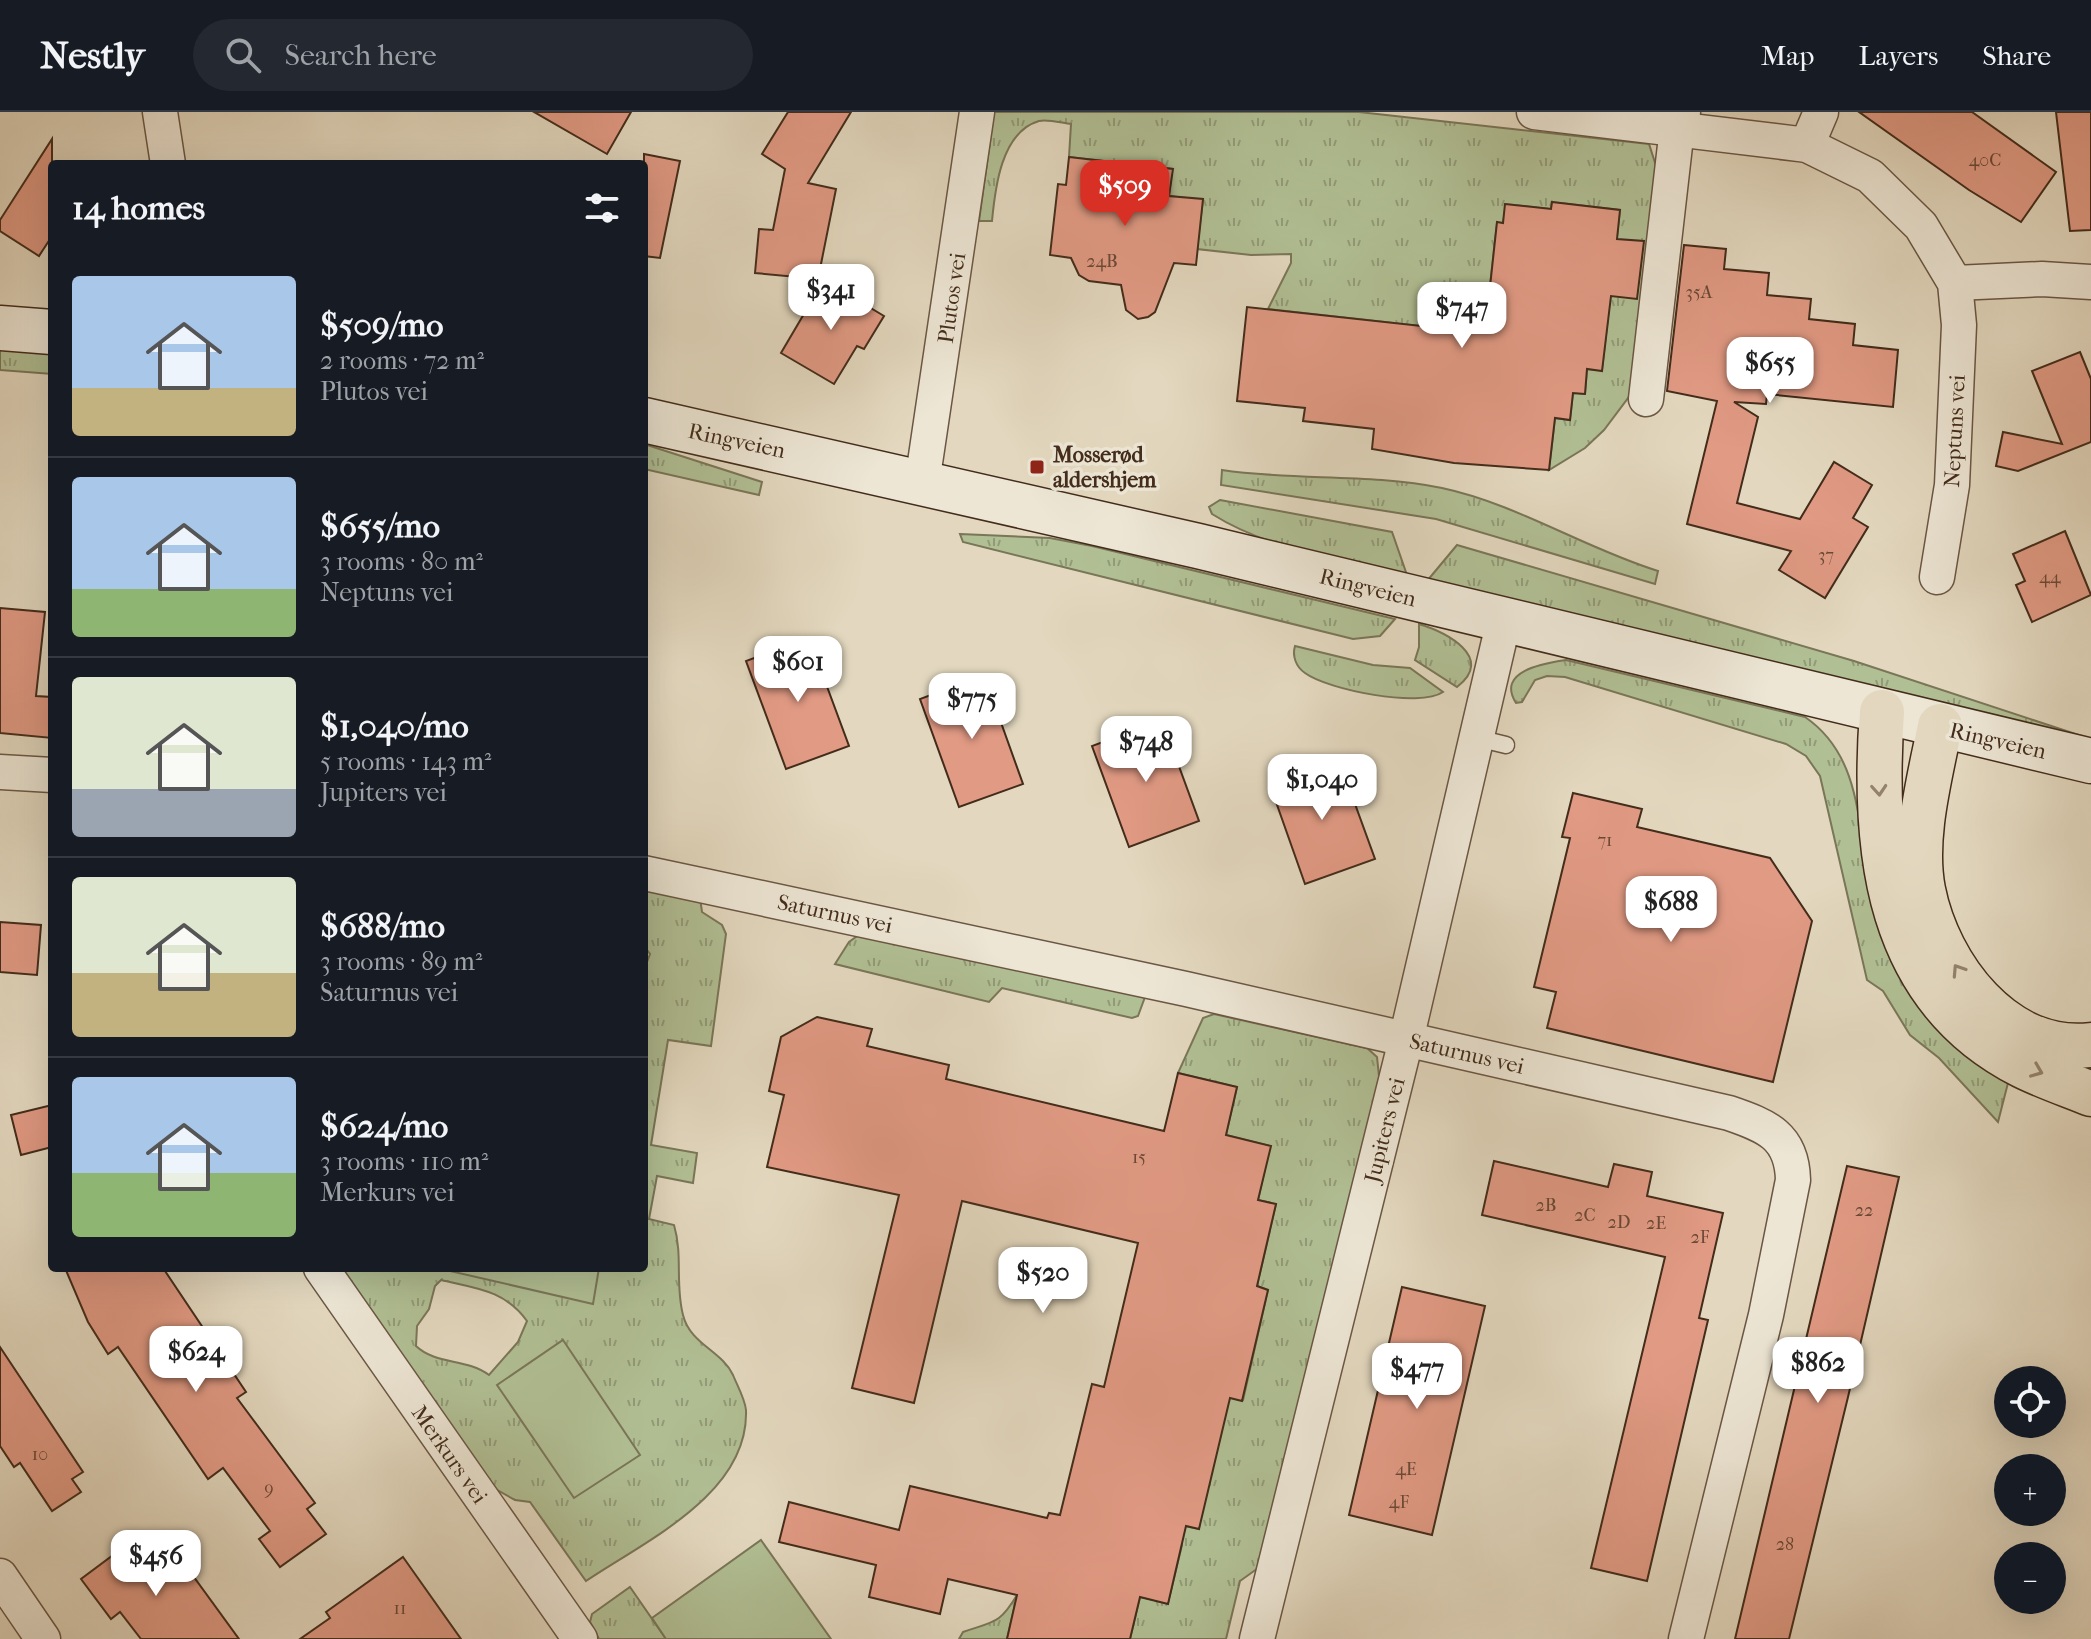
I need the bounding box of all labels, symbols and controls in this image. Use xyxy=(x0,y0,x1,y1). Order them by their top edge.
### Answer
search box xyxy=(193,19,753,91)
text: Nestly xyxy=(40,33,145,78)
icon: search xyxy=(221,33,265,77)
text: Search here xyxy=(285,38,437,73)
text: Map xyxy=(1761,39,1814,72)
text: Layers xyxy=(1858,39,1938,72)
text: Share xyxy=(1982,39,2051,72)
house number: 40C xyxy=(1969,150,2001,171)
pin: $509 xyxy=(1078,160,1172,228)
text: $509 xyxy=(1098,170,1152,201)
icon: filters xyxy=(580,186,624,230)
text: 14 homes xyxy=(72,188,205,228)
street label: Plutos vei xyxy=(933,251,971,345)
house number: 24B xyxy=(1086,251,1118,272)
pin: $341 xyxy=(784,264,878,332)
text: $341 xyxy=(806,274,856,305)
pin: $747 xyxy=(1415,282,1509,350)
house number: 35A xyxy=(1686,282,1713,303)
text: $747 xyxy=(1435,292,1489,323)
text: $509/mo xyxy=(320,305,444,345)
icon: home xyxy=(136,308,232,404)
pin: $655 xyxy=(1723,337,1817,405)
text: 2 rooms · 72 m² xyxy=(320,345,484,376)
text: $655 xyxy=(1745,347,1795,378)
street label: Neptuns vei xyxy=(1939,373,1971,488)
text: Plutos vei xyxy=(320,376,428,407)
street label: Ringveien xyxy=(686,418,788,464)
place label: Mosserød aldershjem xyxy=(1052,442,1157,493)
marker: Mosserød aldershjem xyxy=(1028,458,1046,476)
text: $655/mo xyxy=(320,506,440,546)
icon: home xyxy=(136,509,232,605)
house number: 37 xyxy=(1818,545,1834,566)
text: 3 rooms · 80 m² xyxy=(320,546,483,577)
street label: Ringveien xyxy=(1317,563,1419,613)
house number: 44 xyxy=(2039,567,2061,588)
text: Neptuns vei xyxy=(320,577,454,608)
pin: $601 xyxy=(751,636,845,704)
text: $601 xyxy=(772,646,824,677)
pin: $775 xyxy=(925,673,1019,741)
text: $775 xyxy=(947,683,997,714)
text: $1,040/mo xyxy=(320,706,469,746)
icon: home xyxy=(136,709,232,805)
pin: $748 xyxy=(1099,716,1193,784)
street label: Ringveien xyxy=(1947,717,2049,765)
text: $748 xyxy=(1119,726,1173,757)
text: 5 rooms · 143 m² xyxy=(320,746,491,777)
pin: $1,040 xyxy=(1257,754,1387,822)
text: $1,040 xyxy=(1286,764,1358,795)
text: Jupiters vei xyxy=(320,777,447,808)
one-way arrow xyxy=(1870,784,1887,797)
house number: 71 xyxy=(1597,830,1613,851)
pin: $688 xyxy=(1624,876,1718,944)
text: $688 xyxy=(1644,886,1698,917)
street label: Saturnus vei xyxy=(775,889,895,939)
text: $688/mo xyxy=(320,906,445,946)
icon: home xyxy=(136,909,232,1005)
text: 3 rooms · 89 m² xyxy=(320,946,482,977)
one-way arrow xyxy=(1952,965,1967,979)
text: Saturnus vei xyxy=(320,977,458,1008)
street label: Saturnus vei xyxy=(1407,1028,1527,1080)
one-way arrow xyxy=(2029,1062,2043,1078)
street label: Jupiters vei xyxy=(1359,1074,1411,1187)
text: $624/mo xyxy=(320,1106,448,1146)
icon: home xyxy=(136,1109,232,1205)
text: 3 rooms · 110 m² xyxy=(320,1146,488,1177)
house number: 15 xyxy=(1132,1147,1146,1168)
text: Merkurs vei xyxy=(320,1177,455,1208)
house number: 2B xyxy=(1536,1195,1556,1216)
house number: 22 xyxy=(1855,1200,1873,1221)
house number: 2C xyxy=(1574,1205,1596,1226)
house number: 2D xyxy=(1608,1212,1631,1233)
house number: 2E xyxy=(1646,1213,1666,1234)
house number: 2F xyxy=(1691,1227,1710,1248)
pin: $520 xyxy=(996,1247,1090,1315)
text: $520 xyxy=(1016,1257,1070,1288)
pin: $624 xyxy=(149,1326,243,1394)
text: $624 xyxy=(167,1336,225,1367)
pin: $862 xyxy=(1771,1337,1865,1405)
pin: $477 xyxy=(1370,1343,1464,1411)
text: $862 xyxy=(1791,1347,1845,1378)
text: $477 xyxy=(1390,1353,1444,1384)
map controls xyxy=(1994,1366,2066,1614)
button: locate xyxy=(1994,1366,2066,1438)
street label: Merkurs vei xyxy=(406,1400,493,1509)
house number: 10 xyxy=(32,1444,48,1465)
button: + xyxy=(1994,1454,2066,1526)
house number: 4E xyxy=(1395,1459,1417,1480)
house number: 9 xyxy=(264,1478,274,1499)
house number: 4F xyxy=(1389,1492,1409,1513)
pin: $456 xyxy=(109,1530,203,1598)
house number: 28 xyxy=(1776,1534,1794,1555)
text: $456 xyxy=(129,1540,183,1571)
button: − xyxy=(1994,1542,2066,1614)
house number: 11 xyxy=(394,1598,406,1619)

